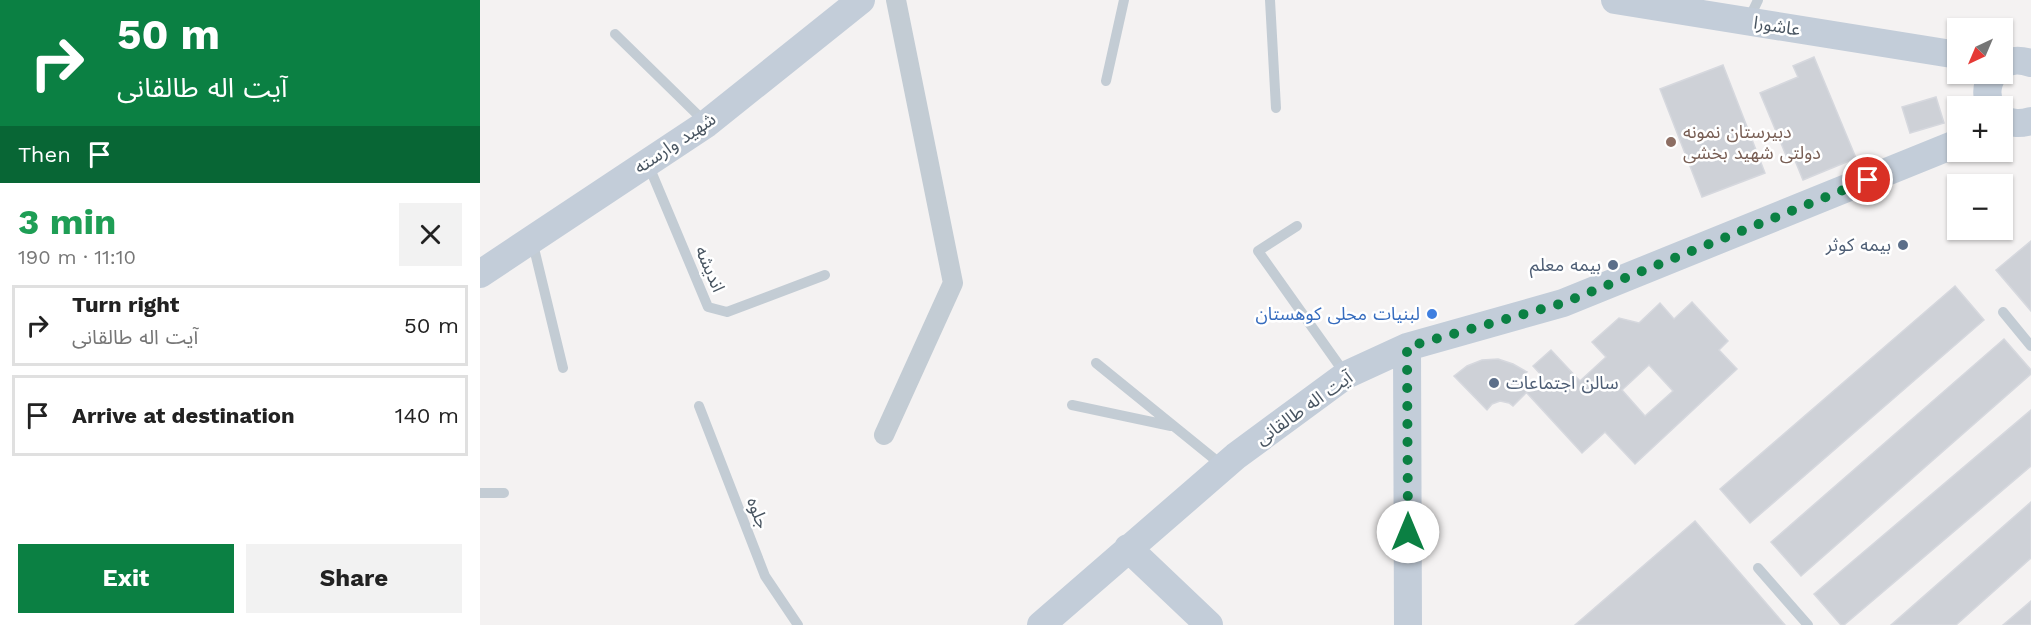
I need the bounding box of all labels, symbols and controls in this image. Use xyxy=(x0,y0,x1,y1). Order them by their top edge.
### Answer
text: 50 m xyxy=(117,10,220,59)
street label: عاشورا xyxy=(1752,11,1802,41)
north arrow xyxy=(1947,18,2013,84)
map controls xyxy=(1947,18,2013,240)
icon: right xyxy=(18,24,96,102)
text: آیت اله طالقانی xyxy=(117,72,287,104)
button: + xyxy=(1947,96,2013,162)
street label: شهید وارسته xyxy=(630,108,720,178)
place label: دبیرستان نمونه دولتی شهید بخشی xyxy=(1683,121,1821,164)
marker: دبیرستان نمونه دولتی شهید بخشی xyxy=(1664,135,1678,149)
icon: arrive xyxy=(83,138,116,171)
text: Then xyxy=(18,142,71,167)
pin xyxy=(1842,154,1893,205)
icon: arrive xyxy=(1851,163,1884,196)
button: − xyxy=(1947,174,2013,240)
text: 3 min xyxy=(18,201,116,243)
button: close xyxy=(399,203,462,266)
place label: بیمه کوثر xyxy=(1825,234,1891,256)
marker: بیمه کوثر xyxy=(1896,238,1910,252)
street label: اندیشه xyxy=(691,243,730,295)
text: 190 m · 11:10 xyxy=(18,245,136,269)
place label: بیمه معلم xyxy=(1530,254,1601,278)
marker: بیمه معلم xyxy=(1606,258,1620,272)
text: Turn right xyxy=(72,292,179,317)
place label: لبنیات محلی کوهستان xyxy=(1255,303,1420,325)
marker: لبنیات محلی کوهستان xyxy=(1425,307,1439,321)
icon: right xyxy=(21,309,54,342)
text: 50 m xyxy=(404,313,459,338)
text: آیت اله طالقانی xyxy=(72,325,198,349)
street label: آیت اله طالقانی xyxy=(1251,366,1357,450)
place label: سالن اجتماعات xyxy=(1506,372,1619,394)
marker: سالن اجتماعات xyxy=(1487,376,1501,390)
icon: arrive xyxy=(21,399,54,432)
text: Arrive at destination xyxy=(72,403,295,428)
text: 140 m xyxy=(395,403,459,428)
street label: جلوه xyxy=(742,494,774,532)
position arrow xyxy=(1376,500,1440,564)
button: Exit xyxy=(18,544,234,613)
button: Share xyxy=(246,544,462,613)

